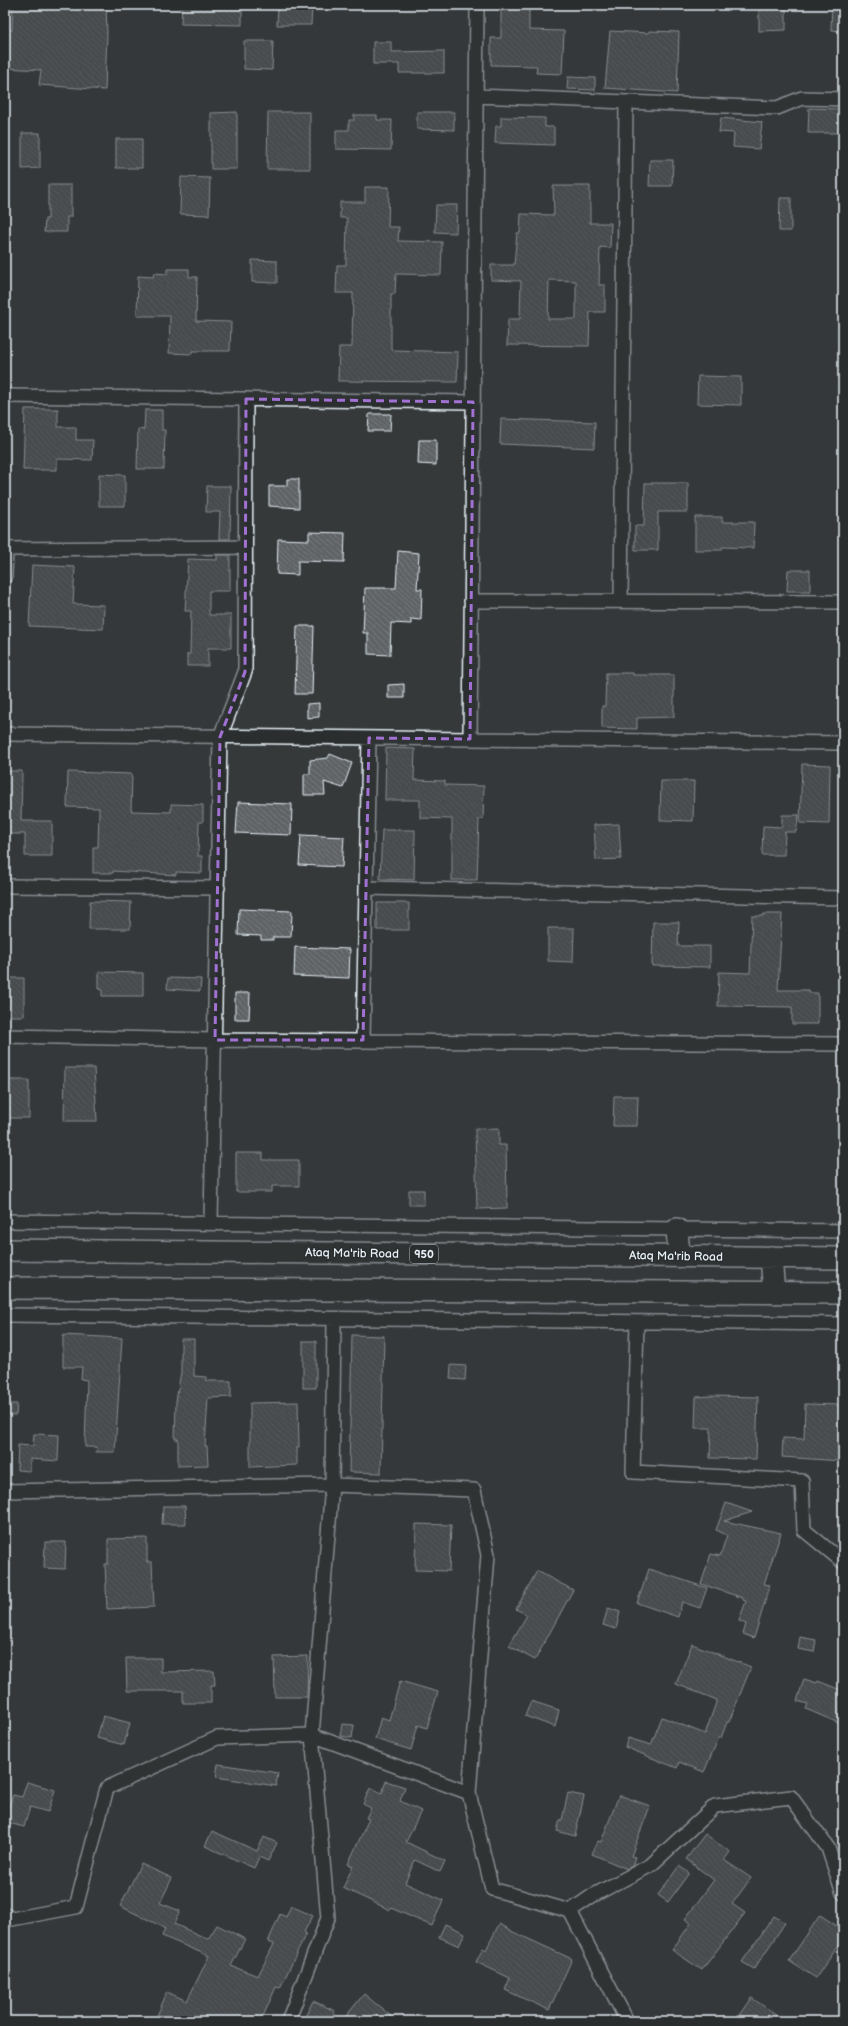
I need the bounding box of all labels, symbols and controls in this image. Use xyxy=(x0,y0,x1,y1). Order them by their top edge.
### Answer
street label: Ataq Ma'rib Road xyxy=(305,1245,399,1262)
road number: 950 xyxy=(410,1245,438,1263)
street label: Ataq Ma'rib Road xyxy=(629,1248,723,1265)

